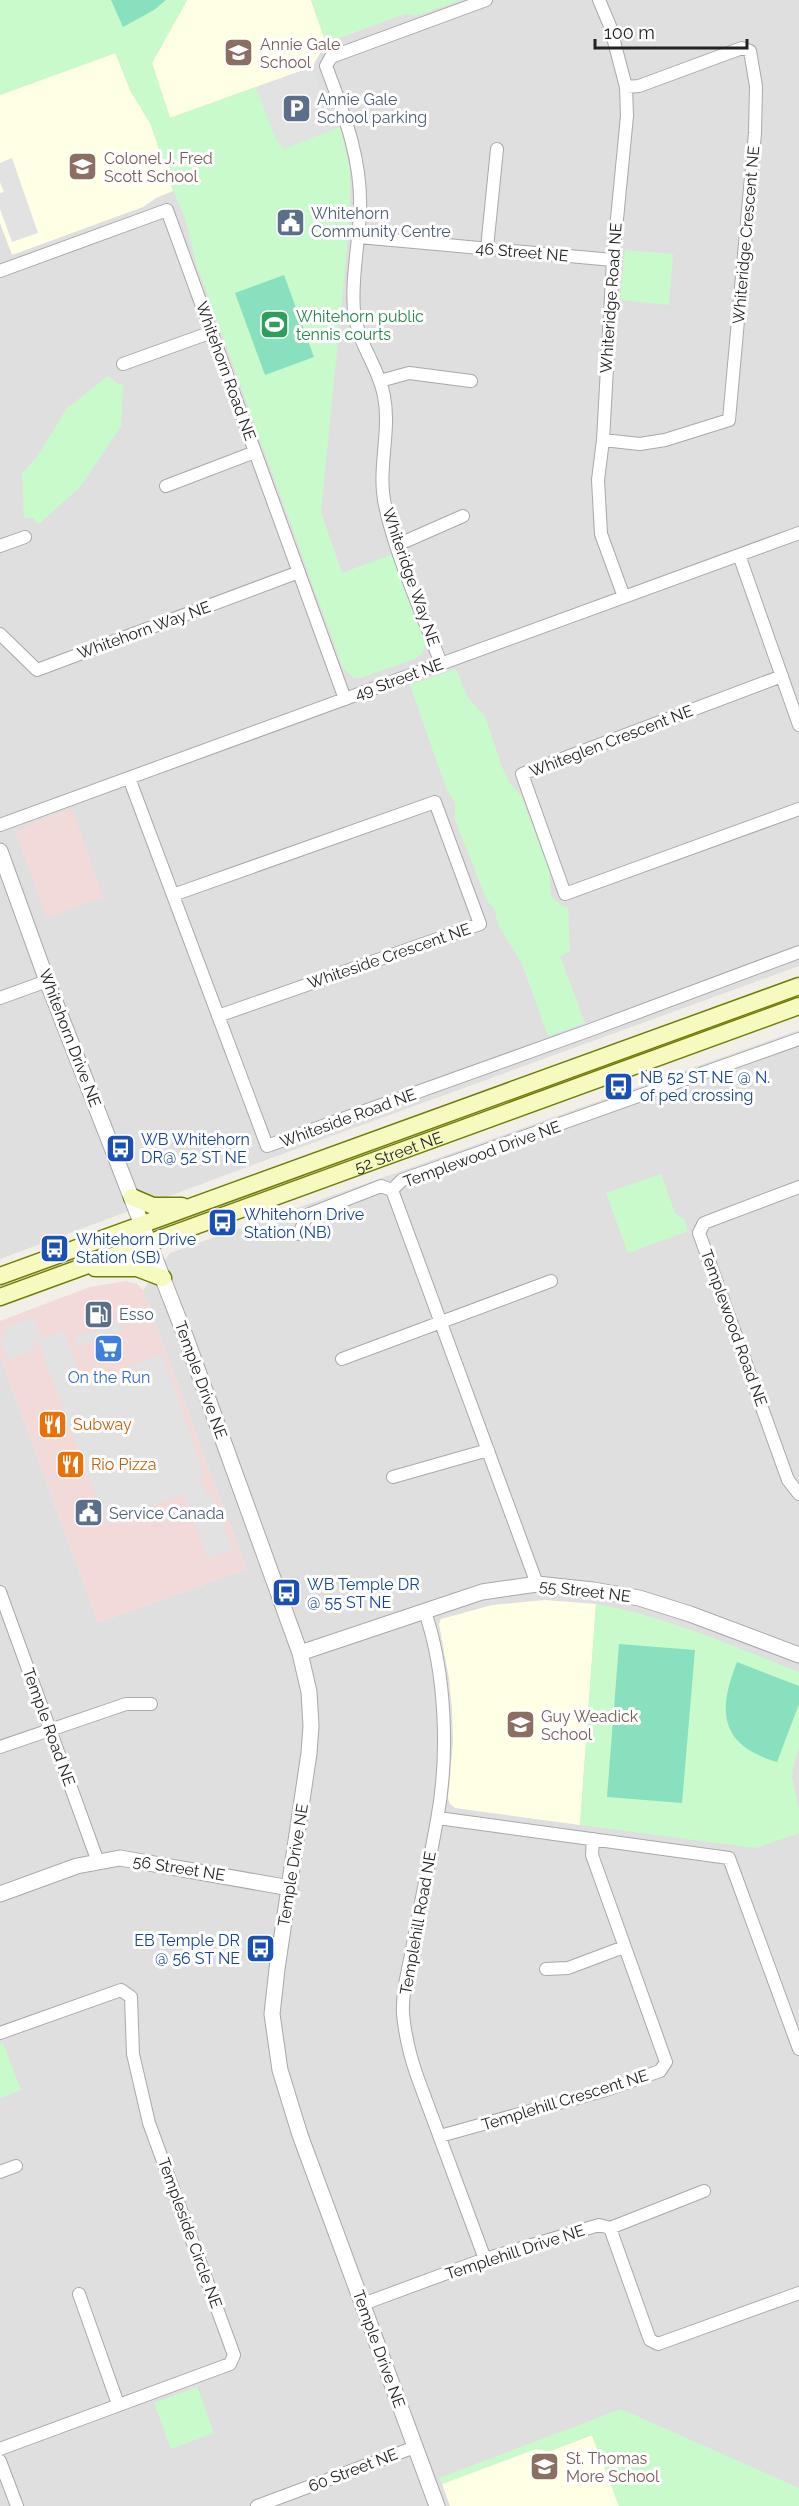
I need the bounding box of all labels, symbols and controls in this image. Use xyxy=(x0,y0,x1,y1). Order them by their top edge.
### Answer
scale bar xyxy=(595,12,746,50)
text: 100 m xyxy=(604,22,655,43)
place label: Annie Gale School xyxy=(260,35,340,72)
school or university icon: Annie Gale School xyxy=(223,37,255,69)
place label: Annie Gale School parking xyxy=(317,90,427,127)
parking icon: Annie Gale School parking xyxy=(280,92,312,124)
street label: Whiteridge Crescent NE xyxy=(729,145,763,325)
place label: Colonel J. Fred Scott School xyxy=(104,149,213,186)
school or university icon: Colonel J. Fred Scott School xyxy=(67,151,99,183)
place label: Whitehorn Community Centre xyxy=(311,204,451,241)
public building icon: Whitehorn Community Centre xyxy=(274,206,306,238)
street label: Whiteridge Road NE xyxy=(596,222,626,374)
street label: 46 Street NE xyxy=(475,238,569,266)
street label: Whitehorn Road NE xyxy=(192,299,260,443)
place label: Whitehorn public tennis courts xyxy=(296,307,424,344)
sports icon: Whitehorn public tennis courts xyxy=(259,309,291,341)
street label: Whiteridge Way NE xyxy=(378,505,444,649)
street label: Whitehorn Way NE xyxy=(75,597,213,663)
street label: 49 Street NE xyxy=(352,654,446,704)
street label: Whiteglen Crescent NE xyxy=(527,701,696,781)
street label: Whiteside Crescent NE xyxy=(305,919,473,993)
street label: Whitehorn Drive NE xyxy=(35,966,105,1110)
place label: NB 52 ST NE @ N. of ped crossing xyxy=(640,1068,770,1105)
bus stop icon: NB 52 ST NE @ N. of ped crossing xyxy=(603,1070,635,1102)
street label: Whiteside Road NE xyxy=(277,1084,419,1151)
street label: Templewood Drive NE xyxy=(401,1117,563,1191)
street label: 52 Street NE xyxy=(352,1127,445,1177)
place label: WB Whitehorn DR@ 52 ST NE xyxy=(141,1130,250,1167)
bus stop icon: WB Whitehorn DR@ 52 ST NE xyxy=(104,1132,136,1164)
place label: Whitehorn Drive Station (NB) xyxy=(244,1205,364,1242)
bus stop icon: Whitehorn Drive Station (NB) xyxy=(207,1207,239,1239)
place label: Whitehorn Drive Station (SB) xyxy=(76,1230,196,1267)
bus stop icon: Whitehorn Drive Station (SB) xyxy=(39,1232,71,1264)
street label: Templewood Road NE xyxy=(697,1247,771,1409)
fuel station icon: Esso xyxy=(82,1298,114,1330)
place label: Esso xyxy=(119,1305,154,1324)
street label: Temple Drive NE xyxy=(171,1318,231,1442)
supermarket icon: On the Run xyxy=(93,1333,125,1365)
place label: On the Run xyxy=(68,1368,150,1387)
restaurant icon: Subway xyxy=(36,1408,68,1440)
place label: Subway xyxy=(73,1415,132,1434)
restaurant icon: Rio Pizza xyxy=(54,1448,86,1480)
place label: Rio Pizza xyxy=(91,1455,156,1474)
public building icon: Service Canada xyxy=(72,1497,104,1529)
place label: Service Canada xyxy=(109,1504,224,1523)
place label: WB Temple DR @ 55 ST NE xyxy=(307,1575,420,1612)
street label: 55 Street NE xyxy=(538,1576,632,1606)
bus stop icon: WB Temple DR @ 55 ST NE xyxy=(270,1577,302,1609)
street label: Temple Road NE xyxy=(19,1665,79,1789)
place label: Guy Weadick School xyxy=(541,1707,639,1744)
school or university icon: Guy Weadick School xyxy=(504,1709,536,1741)
street label: Temple Drive NE xyxy=(274,1802,312,1928)
street label: Templehill Road NE xyxy=(396,1850,440,1996)
street label: 56 Street NE xyxy=(132,1851,227,1885)
place label: EB Temple DR @ 56 ST NE xyxy=(134,1931,240,1968)
bus stop icon: EB Temple DR @ 56 ST NE xyxy=(245,1933,277,1965)
street label: Templehill Crescent NE xyxy=(479,2066,651,2134)
street label: Templeside Circle NE xyxy=(154,2155,226,2311)
street label: Templehill Drive NE xyxy=(443,2220,587,2283)
street label: Temple Drive NE xyxy=(349,2287,409,2411)
street label: 60 Street NE xyxy=(306,2444,401,2496)
place label: St. Thomas More School xyxy=(566,2449,660,2486)
school or university icon: St. Thomas More School xyxy=(529,2451,561,2483)

